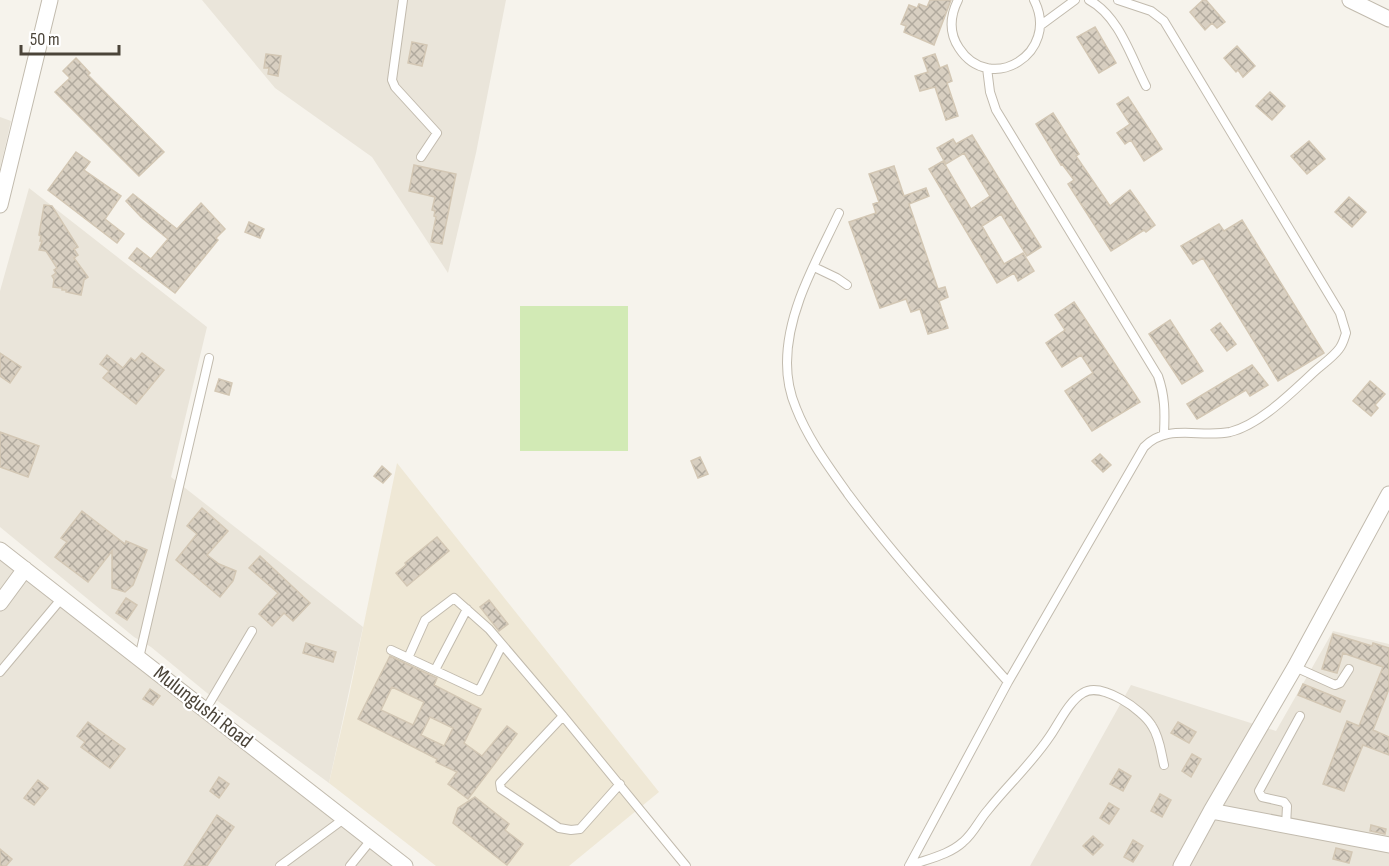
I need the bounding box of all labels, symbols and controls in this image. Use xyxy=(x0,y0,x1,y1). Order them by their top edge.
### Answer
scale bar xyxy=(21,18,118,56)
text: 50 m xyxy=(30,29,60,50)
street label: Mulungushi Road xyxy=(148,661,258,753)

